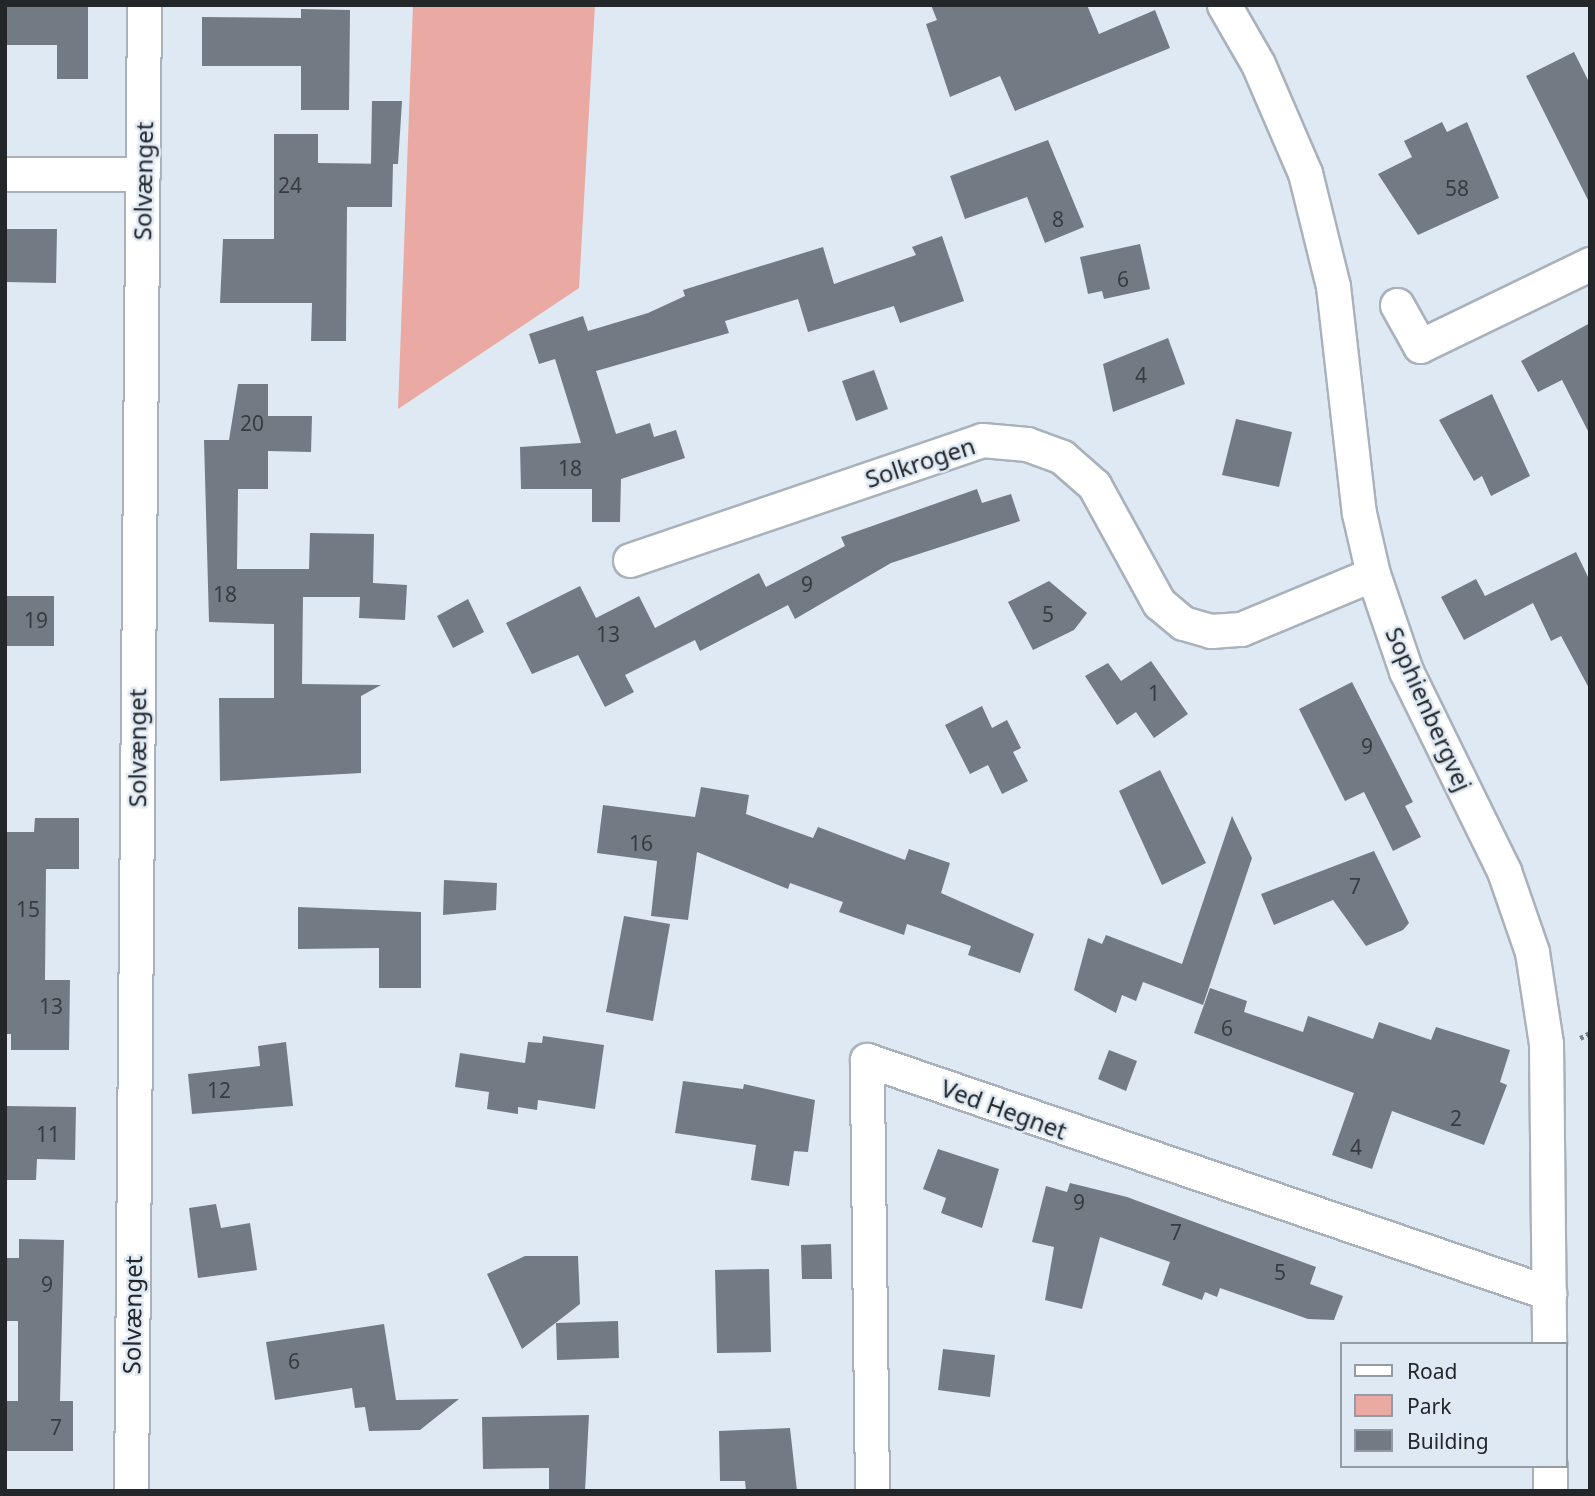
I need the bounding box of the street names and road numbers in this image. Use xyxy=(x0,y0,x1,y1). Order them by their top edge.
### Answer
street label: Solvænget xyxy=(128,121,158,241)
street label: Solkrogen xyxy=(861,431,979,493)
street label: Sophienbergvej xyxy=(1380,623,1478,795)
street label: Solvænget xyxy=(123,689,151,807)
street label: Ved Hegnet xyxy=(937,1073,1071,1145)
street label: Solvænget xyxy=(117,1255,147,1375)

